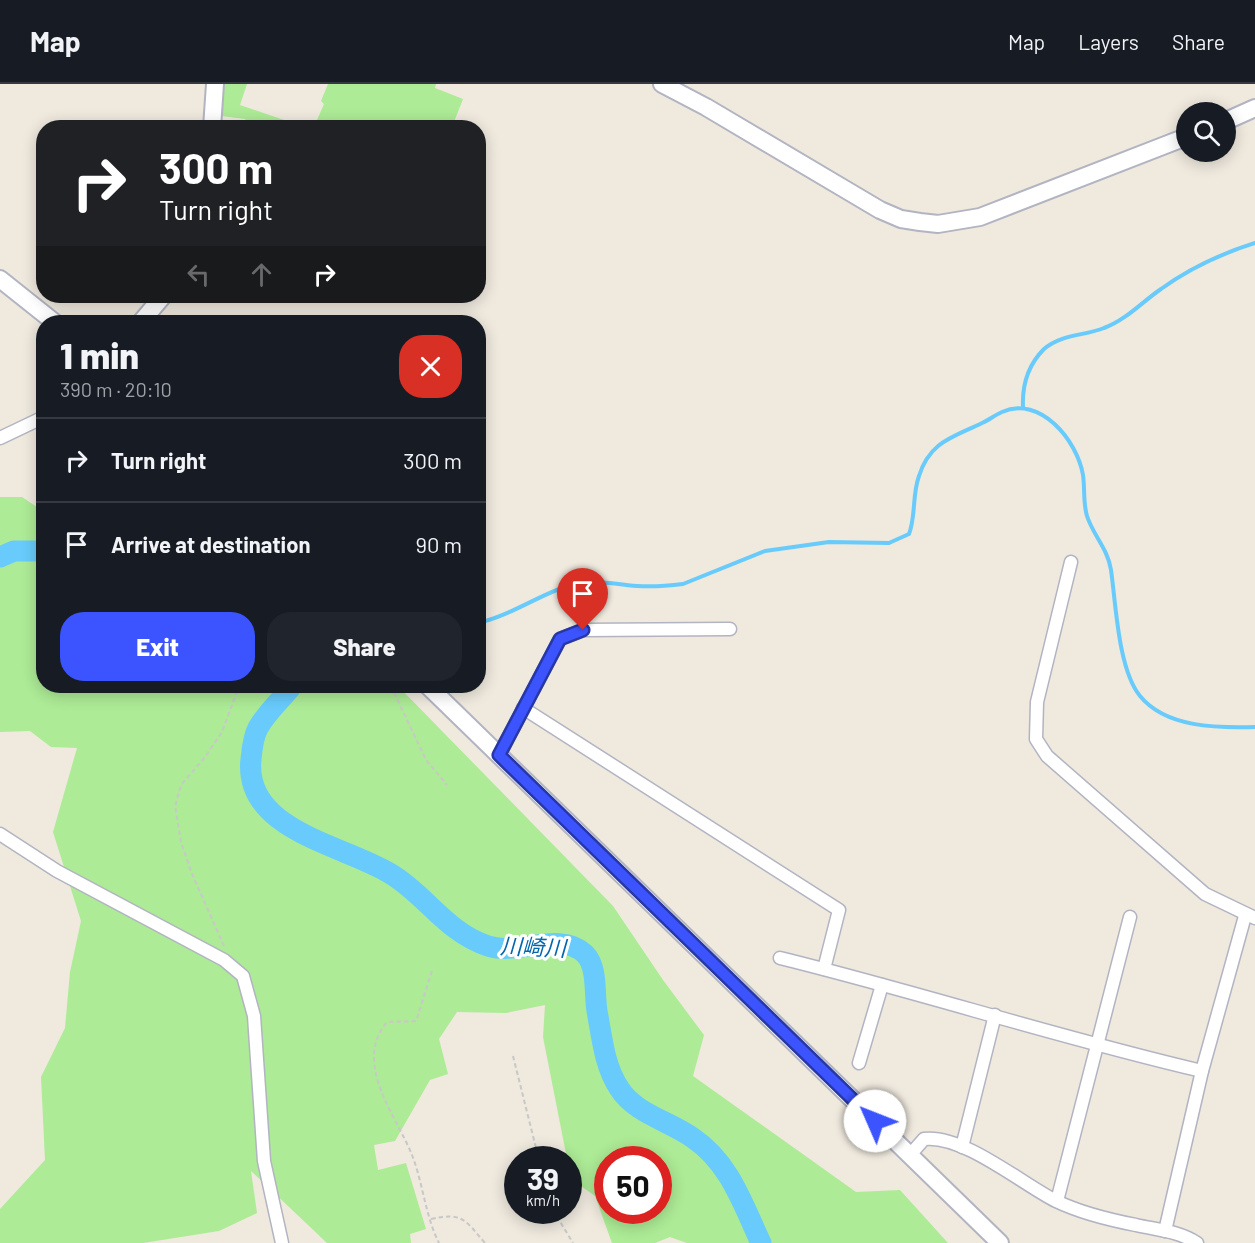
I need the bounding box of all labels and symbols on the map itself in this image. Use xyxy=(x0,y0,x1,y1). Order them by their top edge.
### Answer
pin xyxy=(557,568,608,630)
water label: 川崎川 xyxy=(500,932,568,960)
position arrow xyxy=(843,1089,907,1153)
speed limit sign: 50 xyxy=(594,1146,672,1224)

